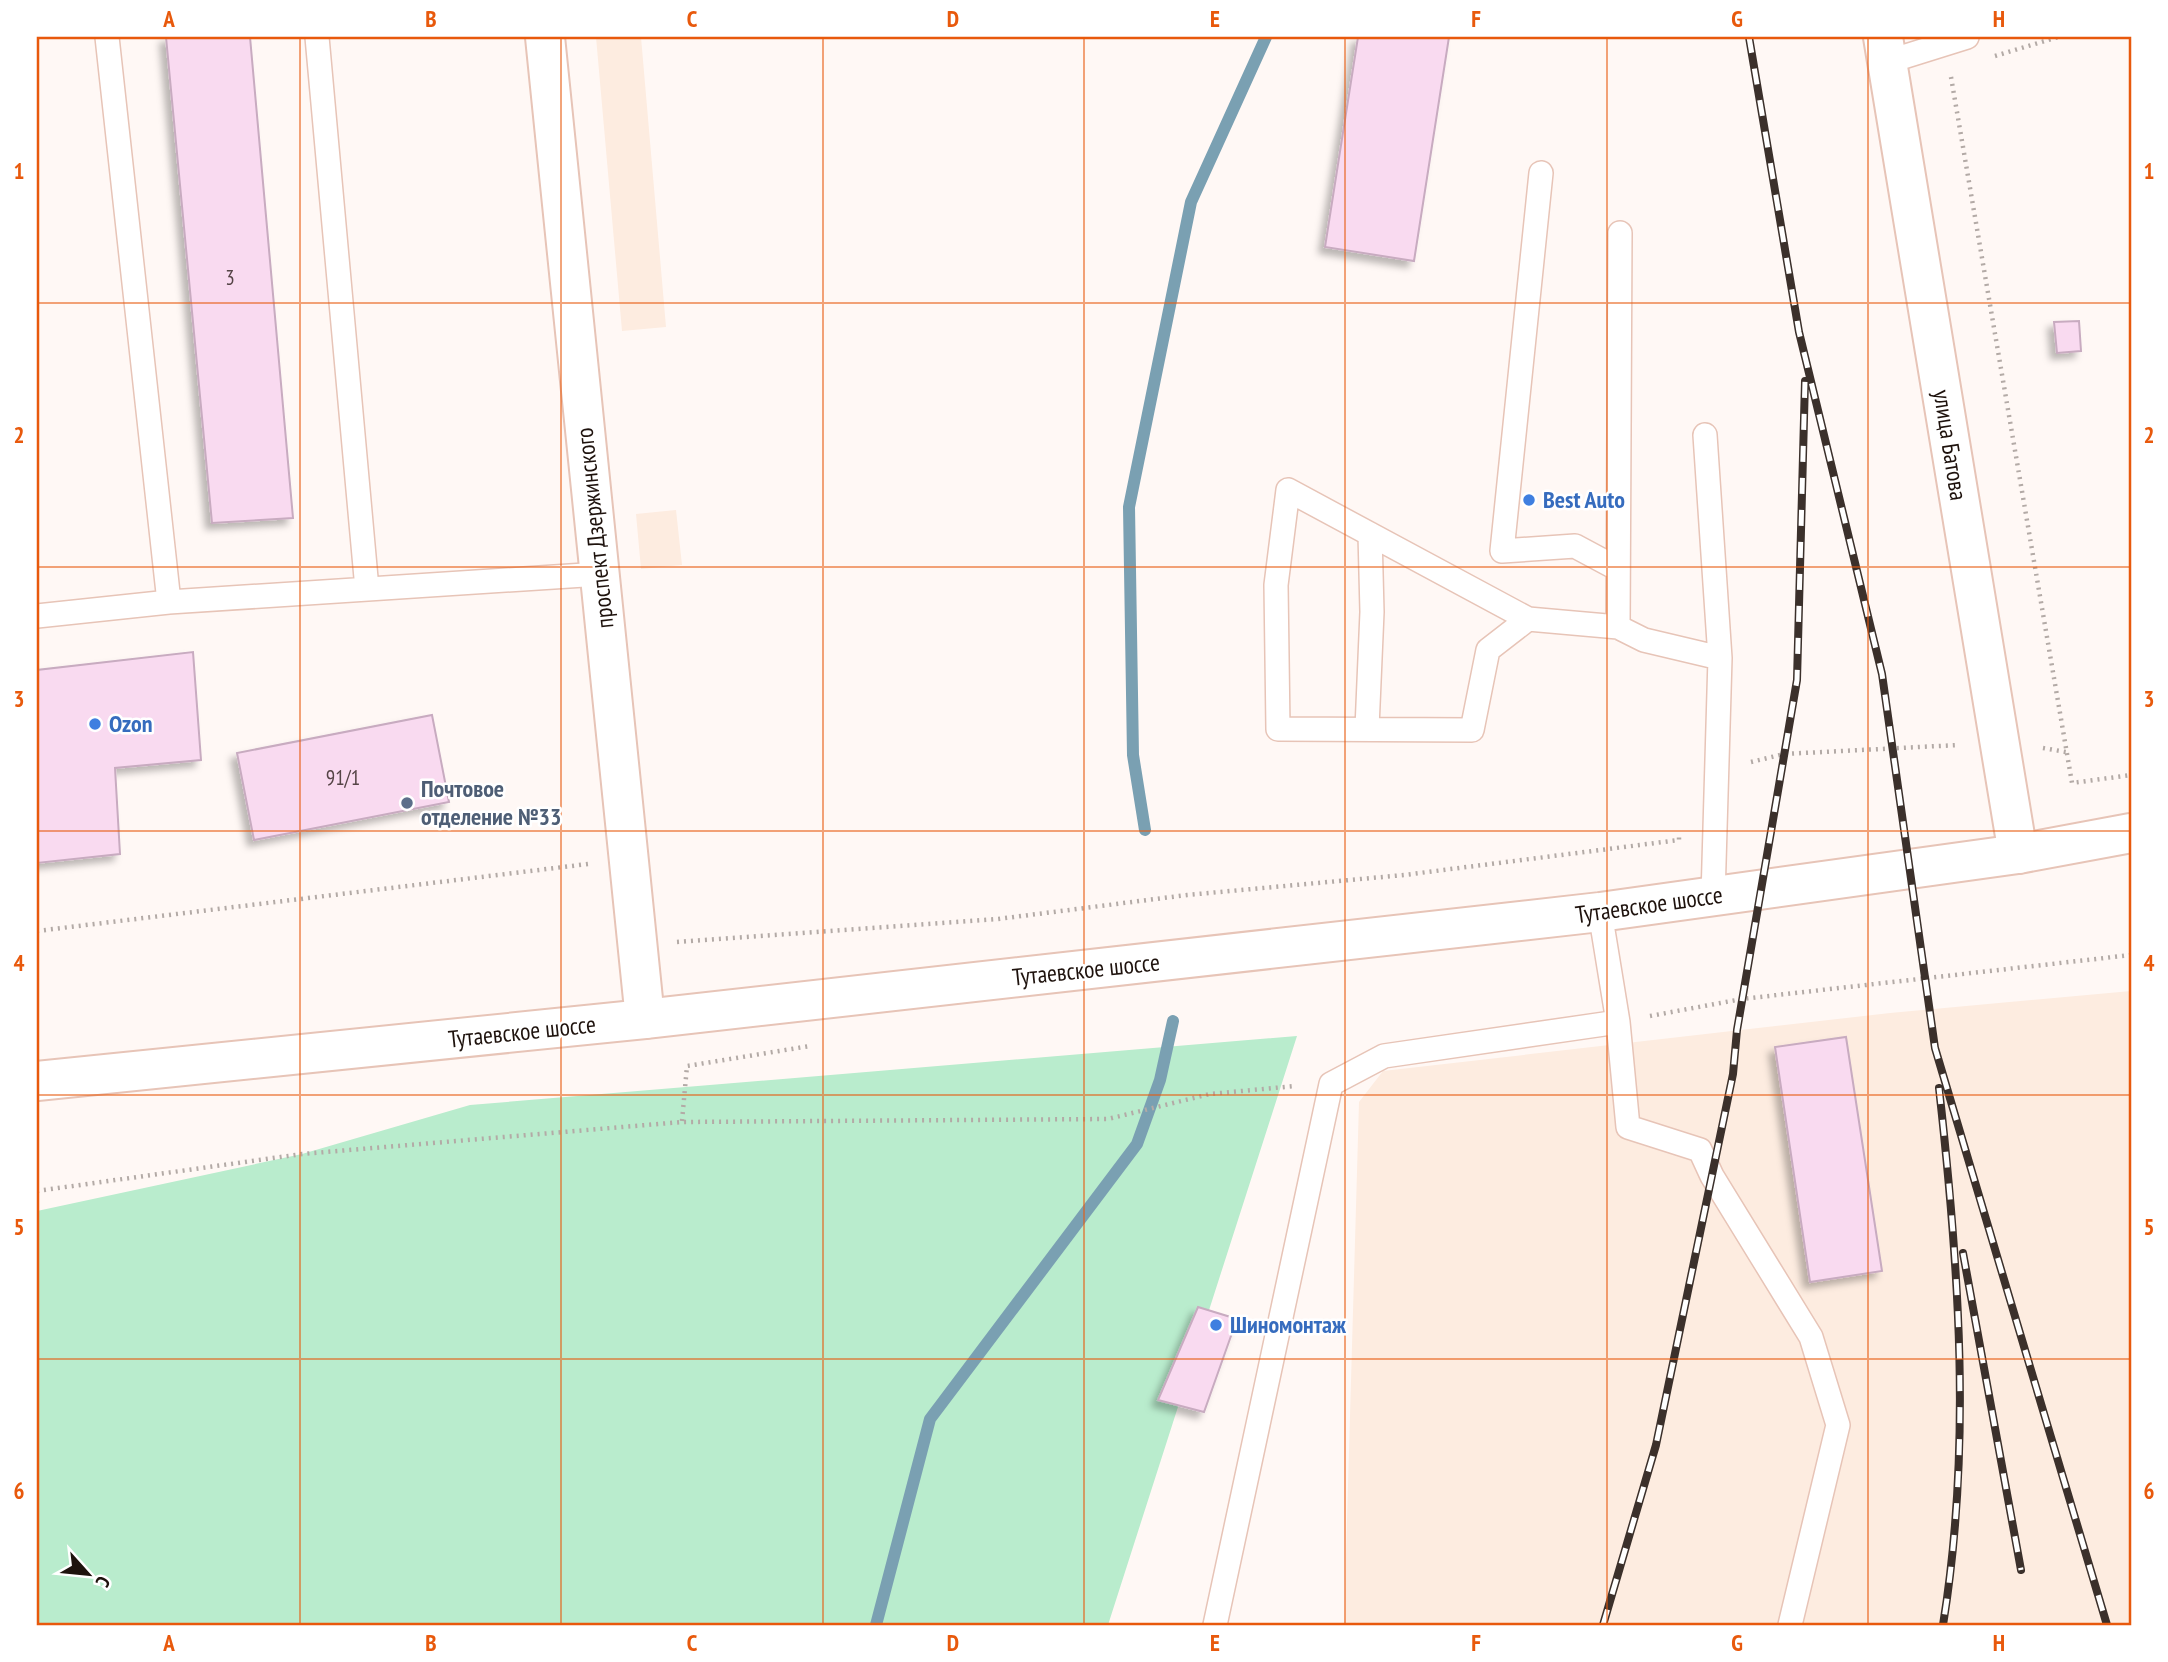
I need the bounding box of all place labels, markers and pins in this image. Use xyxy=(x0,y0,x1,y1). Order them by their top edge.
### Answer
place label: Best Auto xyxy=(1543,484,1625,515)
marker: Best Auto xyxy=(1521,492,1537,508)
place label: Ozon xyxy=(109,708,152,739)
marker: Ozon xyxy=(87,716,103,732)
place label: Почтовое отделение №33 xyxy=(421,773,562,832)
marker: Почтовое отделение №33 xyxy=(399,795,415,811)
place label: Шиномонтаж xyxy=(1230,1309,1347,1340)
marker: Шиномонтаж xyxy=(1208,1317,1224,1333)

